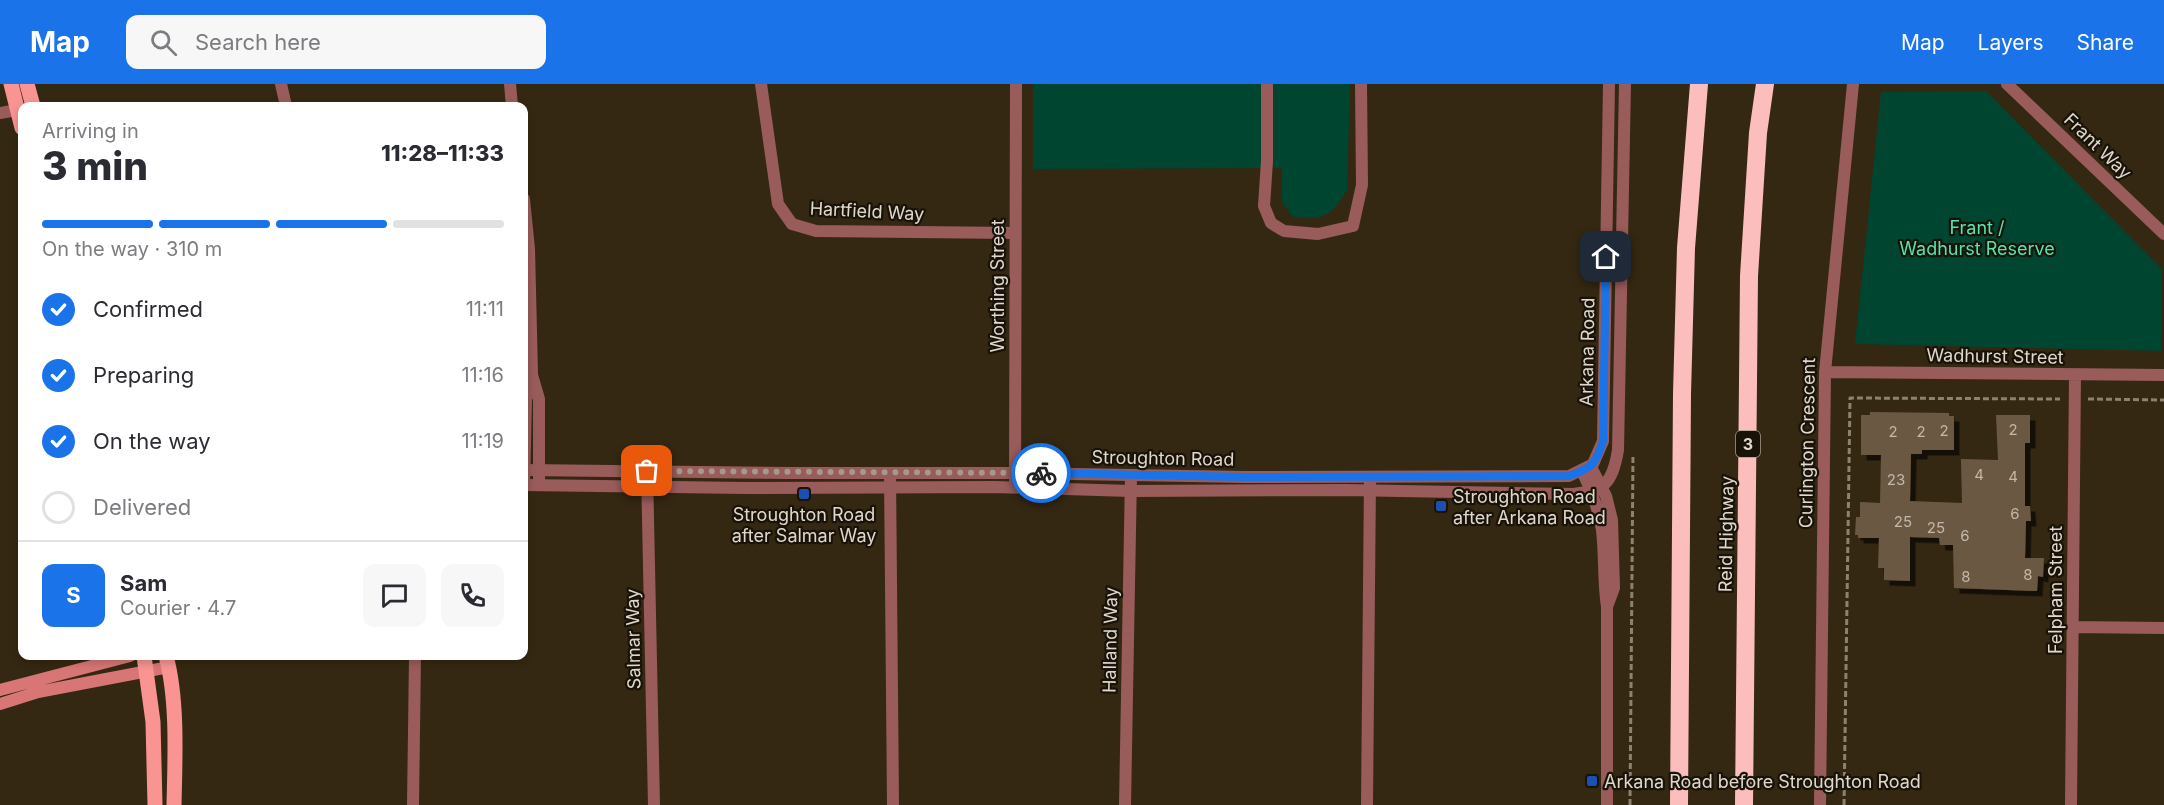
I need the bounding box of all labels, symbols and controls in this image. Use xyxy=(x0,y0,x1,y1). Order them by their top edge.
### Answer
search box xyxy=(126,15,546,69)
text: Map xyxy=(30,25,90,59)
icon: search xyxy=(147,26,180,59)
text: Search here xyxy=(195,29,321,55)
text: Map xyxy=(1901,30,1945,55)
text: Layers xyxy=(1978,30,2044,55)
text: Share xyxy=(2077,30,2134,55)
street label: Frant Way xyxy=(2060,109,2136,183)
text: Arriving in xyxy=(42,119,139,143)
text: 11:28–11:33 xyxy=(381,140,504,166)
text: 3 min xyxy=(42,142,148,189)
street label: Hartfield Way xyxy=(809,198,925,224)
park label: Frant / Wadhurst Reserve xyxy=(1899,217,2055,259)
street label: Worthing Street xyxy=(987,219,1008,353)
pin xyxy=(1580,231,1631,282)
text: On the way · 310 m xyxy=(42,237,222,261)
icon: home xyxy=(1589,240,1622,273)
icon: check xyxy=(42,293,75,326)
text: Confirmed xyxy=(93,296,203,322)
text: 11:11 xyxy=(466,297,504,321)
street label: Arkana Road xyxy=(1576,297,1598,407)
street label: Wadhurst Street xyxy=(1926,344,2064,368)
street label: Curlington Crescent xyxy=(1795,358,1819,528)
icon: check xyxy=(42,359,75,392)
text: Preparing xyxy=(93,362,194,388)
text: 11:16 xyxy=(461,363,504,387)
house number: 2 xyxy=(2008,420,2018,439)
house number: 2 xyxy=(1939,421,1949,440)
house number: 2 xyxy=(1888,422,1898,441)
house number: 2 xyxy=(1916,422,1926,441)
icon: check xyxy=(42,425,75,458)
text: On the way xyxy=(93,428,211,454)
text: 11:19 xyxy=(461,429,504,453)
road number: 3 xyxy=(1736,431,1760,457)
courier xyxy=(1011,443,1071,503)
pin xyxy=(621,445,672,496)
street label: Stroughton Road xyxy=(1091,446,1235,470)
icon: bag xyxy=(630,454,663,487)
icon: bike xyxy=(1025,457,1058,490)
house number: 4 xyxy=(1974,465,1984,484)
house number: 4 xyxy=(2008,467,2018,486)
house number: 23 xyxy=(1887,470,1905,489)
street label: Reid Highway xyxy=(1714,476,1738,592)
place label: Stroughton Road after Arkana Road xyxy=(1453,486,1606,528)
marker: Stroughton Road after Salmar Way xyxy=(797,487,811,501)
text: Delivered xyxy=(93,494,191,520)
marker: Stroughton Road after Arkana Road xyxy=(1434,499,1448,513)
place label: Stroughton Road after Salmar Way xyxy=(732,504,876,546)
house number: 6 xyxy=(2010,504,2020,523)
house number: 25 xyxy=(1894,512,1912,531)
house number: 25 xyxy=(1927,518,1945,537)
house number: 6 xyxy=(1960,526,1970,545)
street label: Felpham Street xyxy=(2045,526,2066,654)
button: chat xyxy=(363,564,426,627)
button: phone xyxy=(441,564,504,627)
house number: 8 xyxy=(2023,565,2033,584)
house number: 8 xyxy=(1961,567,1971,586)
text: Sam xyxy=(120,570,167,596)
text: S xyxy=(66,582,81,608)
street label: Halland Way xyxy=(1099,587,1121,693)
street label: Salmar Way xyxy=(622,589,644,689)
text: Courier · 4.7 xyxy=(120,596,236,620)
place label: Arkana Road before Stroughton Road xyxy=(1604,771,1921,792)
marker: Arkana Road before Stroughton Road xyxy=(1585,774,1599,788)

